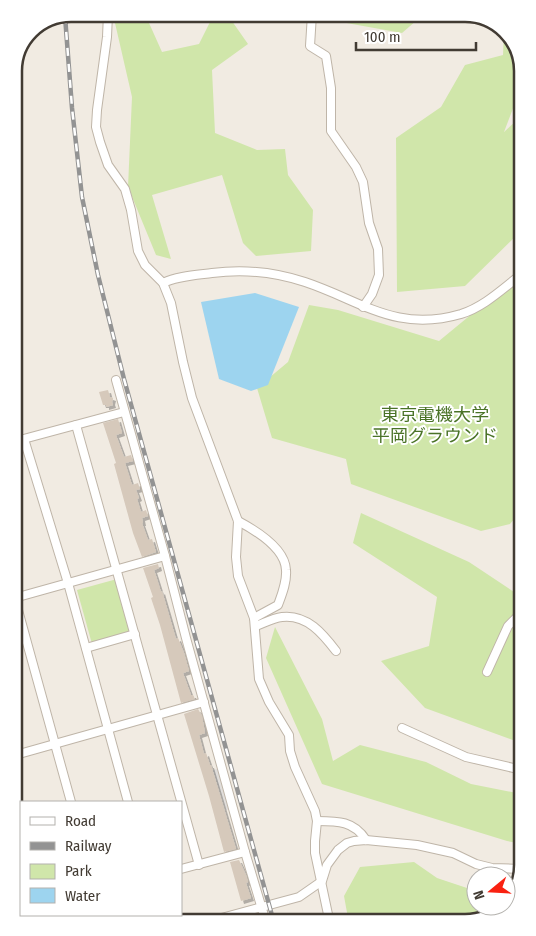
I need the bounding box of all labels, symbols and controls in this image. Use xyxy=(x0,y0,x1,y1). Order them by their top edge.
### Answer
scale bar xyxy=(356,20,476,52)
text: 100 m xyxy=(364,28,401,46)
park label: 東京電機大学 平岡グラウンド xyxy=(372,404,498,447)
legend xyxy=(20,801,182,916)
text: Road xyxy=(65,812,96,830)
text: Railway xyxy=(65,837,112,855)
text: Park xyxy=(65,862,92,880)
north arrow xyxy=(466,866,516,916)
text: Water xyxy=(65,887,101,905)
text: N xyxy=(470,888,488,901)

